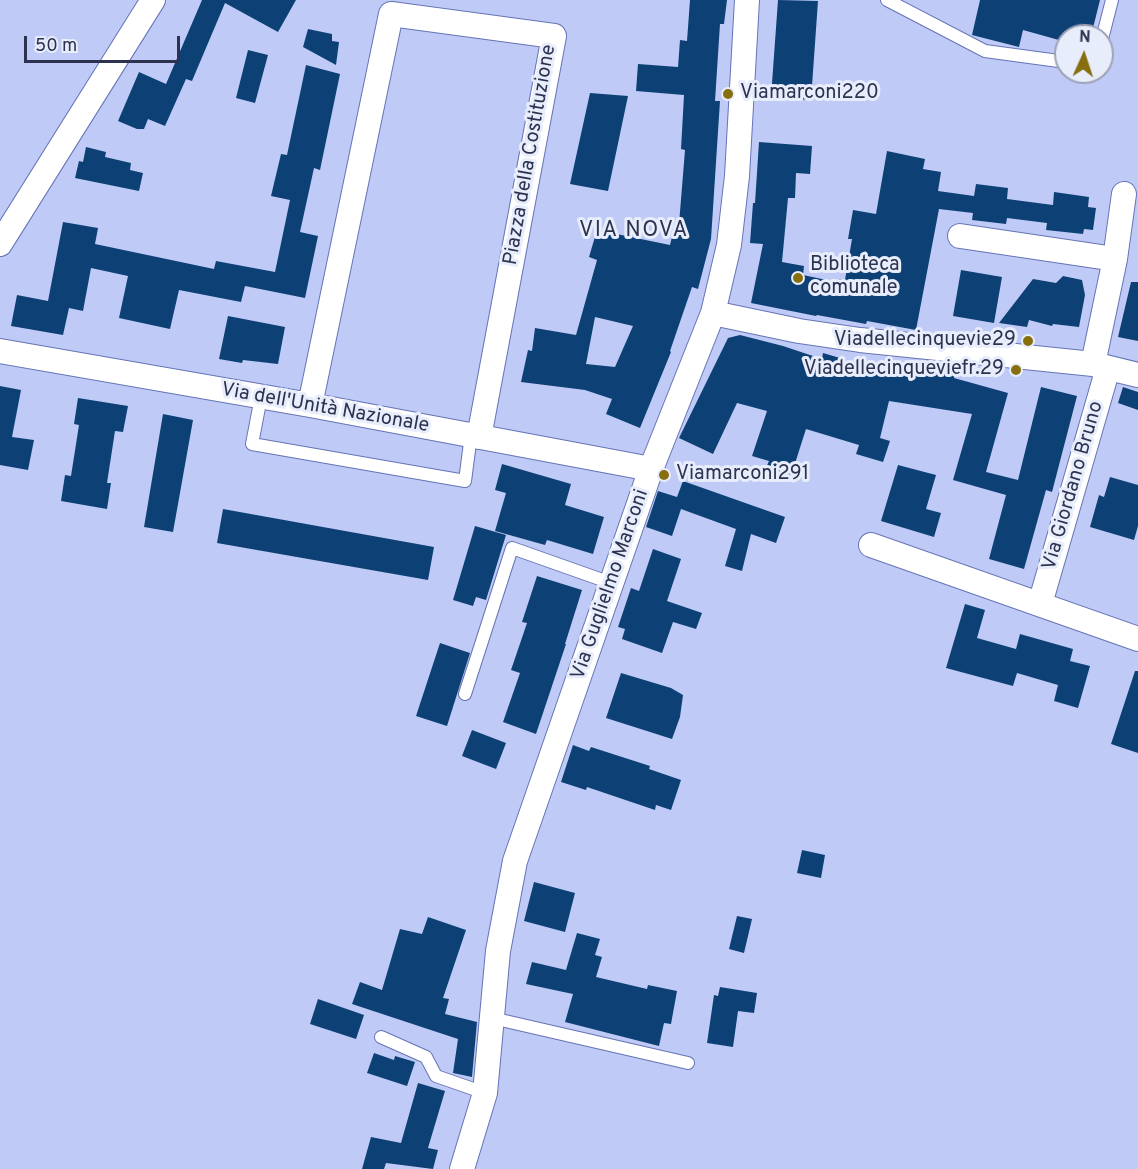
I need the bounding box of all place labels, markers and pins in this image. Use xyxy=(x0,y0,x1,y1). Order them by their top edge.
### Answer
place label: Viamarconi220 xyxy=(740,82,879,106)
marker: Viamarconi220 xyxy=(721,87,735,101)
place label: Biblioteca comunale xyxy=(810,254,900,301)
marker: Biblioteca comunale xyxy=(791,271,805,285)
place label: Viadellecinquevie29 xyxy=(834,329,1016,353)
marker: Viadellecinquevie29 xyxy=(1021,334,1035,348)
place label: Viadellecinqueviefr.29 xyxy=(804,358,1004,382)
marker: Viadellecinqueviefr.29 xyxy=(1009,363,1023,377)
place label: Viamarconi291 xyxy=(676,463,809,487)
marker: Viamarconi291 xyxy=(657,468,671,482)

